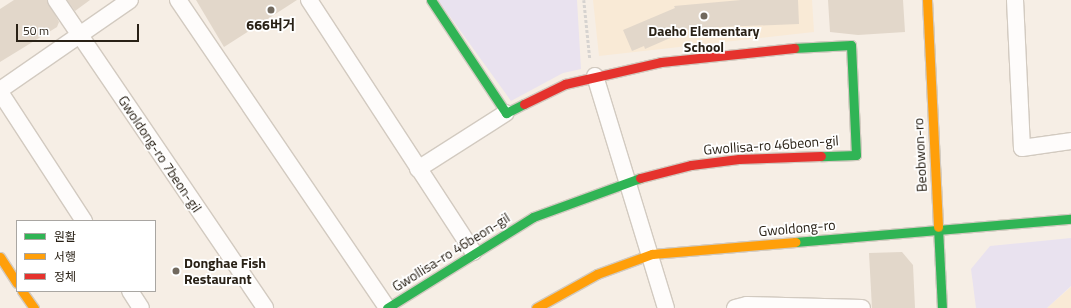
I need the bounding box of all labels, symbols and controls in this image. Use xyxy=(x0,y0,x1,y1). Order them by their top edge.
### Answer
marker: 666버거 xyxy=(266,5,276,15)
marker: Daeho Elementary School xyxy=(699,11,709,21)
scale bar xyxy=(18,16,141,42)
place label: 666버거 xyxy=(246,17,296,33)
text: 50 m xyxy=(23,21,49,40)
place label: Daeho Elementary School xyxy=(648,23,760,56)
street label: Gwoldong-ro 7beon-gil xyxy=(115,92,205,216)
street label: Beobwon-ro xyxy=(910,118,930,192)
street label: Gwollisa-ro 46beon-gil xyxy=(703,132,839,158)
street label: Gwollisa-ro 46beon-gil xyxy=(389,209,513,295)
street label: Gwoldong-ro xyxy=(758,216,836,240)
legend xyxy=(16,220,156,292)
text: 원활 xyxy=(54,227,76,246)
text: 서행 xyxy=(54,247,76,266)
place label: Donghae Fish Restaurant xyxy=(184,255,266,288)
marker: Donghae Fish Restaurant xyxy=(171,266,181,276)
text: 정체 xyxy=(54,267,76,286)

